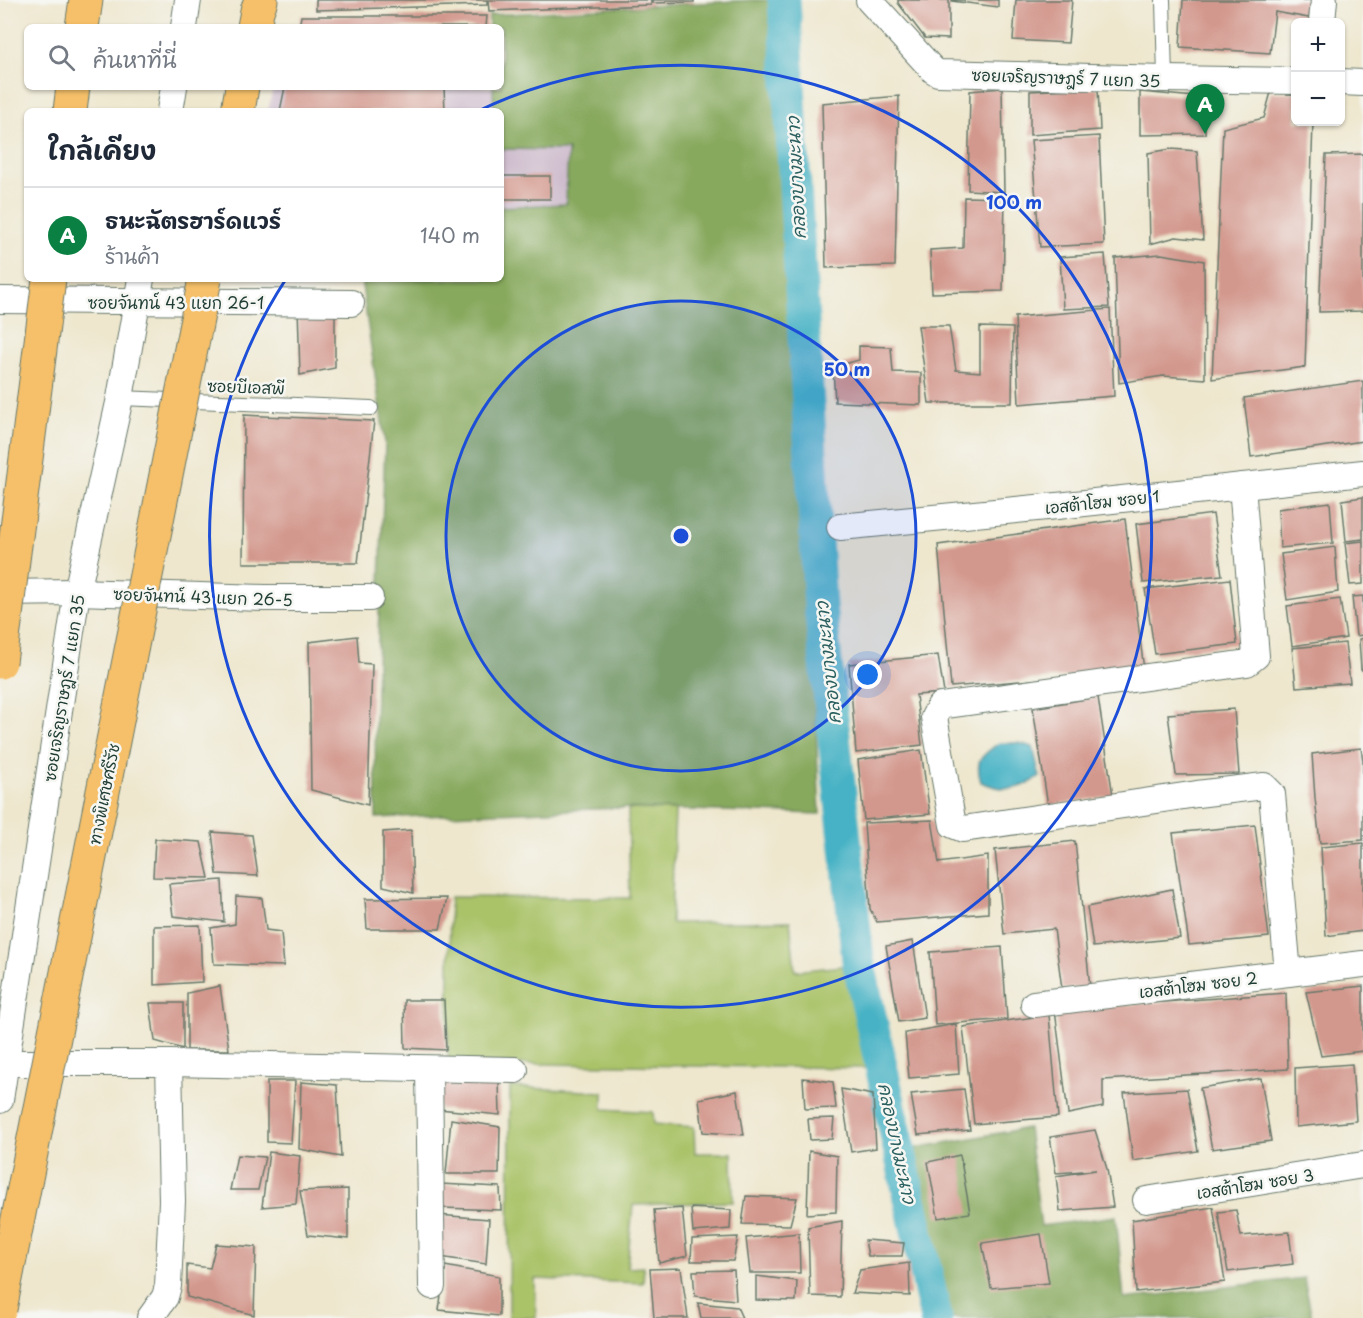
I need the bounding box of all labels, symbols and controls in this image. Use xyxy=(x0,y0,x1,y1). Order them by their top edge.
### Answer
map controls xyxy=(1291,18,1345,126)
button: + xyxy=(1291,18,1345,72)
search box xyxy=(24,24,504,90)
icon: search xyxy=(45,41,78,74)
text: ค้นหาที่นี่ xyxy=(93,42,177,75)
street label: ซอยเจริญราษฎร์ 7 แยก 35 xyxy=(971,62,1161,93)
button: − xyxy=(1291,72,1345,126)
pin: A xyxy=(1186,84,1224,134)
water label: คลองบางมะนาว xyxy=(778,114,812,240)
text: ใกล้เคียง xyxy=(48,130,156,169)
text: 100 m xyxy=(986,188,1042,215)
text: ธนะฉัตรฮาร์ดแวร์ xyxy=(105,203,281,236)
text: A xyxy=(60,220,75,250)
text: 140 m xyxy=(420,220,480,250)
text: ร้านค้า xyxy=(105,241,160,271)
street label: ซอยจันทน์ 43 แยก 26-1 xyxy=(88,290,264,314)
text: 50 m xyxy=(824,355,870,382)
street label: ซอยบีเอสพี xyxy=(207,373,285,399)
street label: เอสต้าโฮม ซอย 1 xyxy=(1043,483,1161,519)
centre of rings xyxy=(671,526,691,546)
street label: ซอยจันทน์ 43 แยก 26-5 xyxy=(113,581,293,611)
street label: ซอยเจริญราษฎร์ 7 แยก 35 xyxy=(36,593,91,783)
water label: คลองบางมะนาว xyxy=(807,599,847,725)
your location xyxy=(853,660,882,689)
street label: ทางพิเศษศรีรัช xyxy=(81,741,125,847)
street label: เอสต้าโฮม ซอย 2 xyxy=(1137,965,1259,1003)
water label: คลองบางมะนาว xyxy=(872,1080,924,1208)
street label: เอสต้าโฮม ซอย 3 xyxy=(1195,1162,1315,1204)

